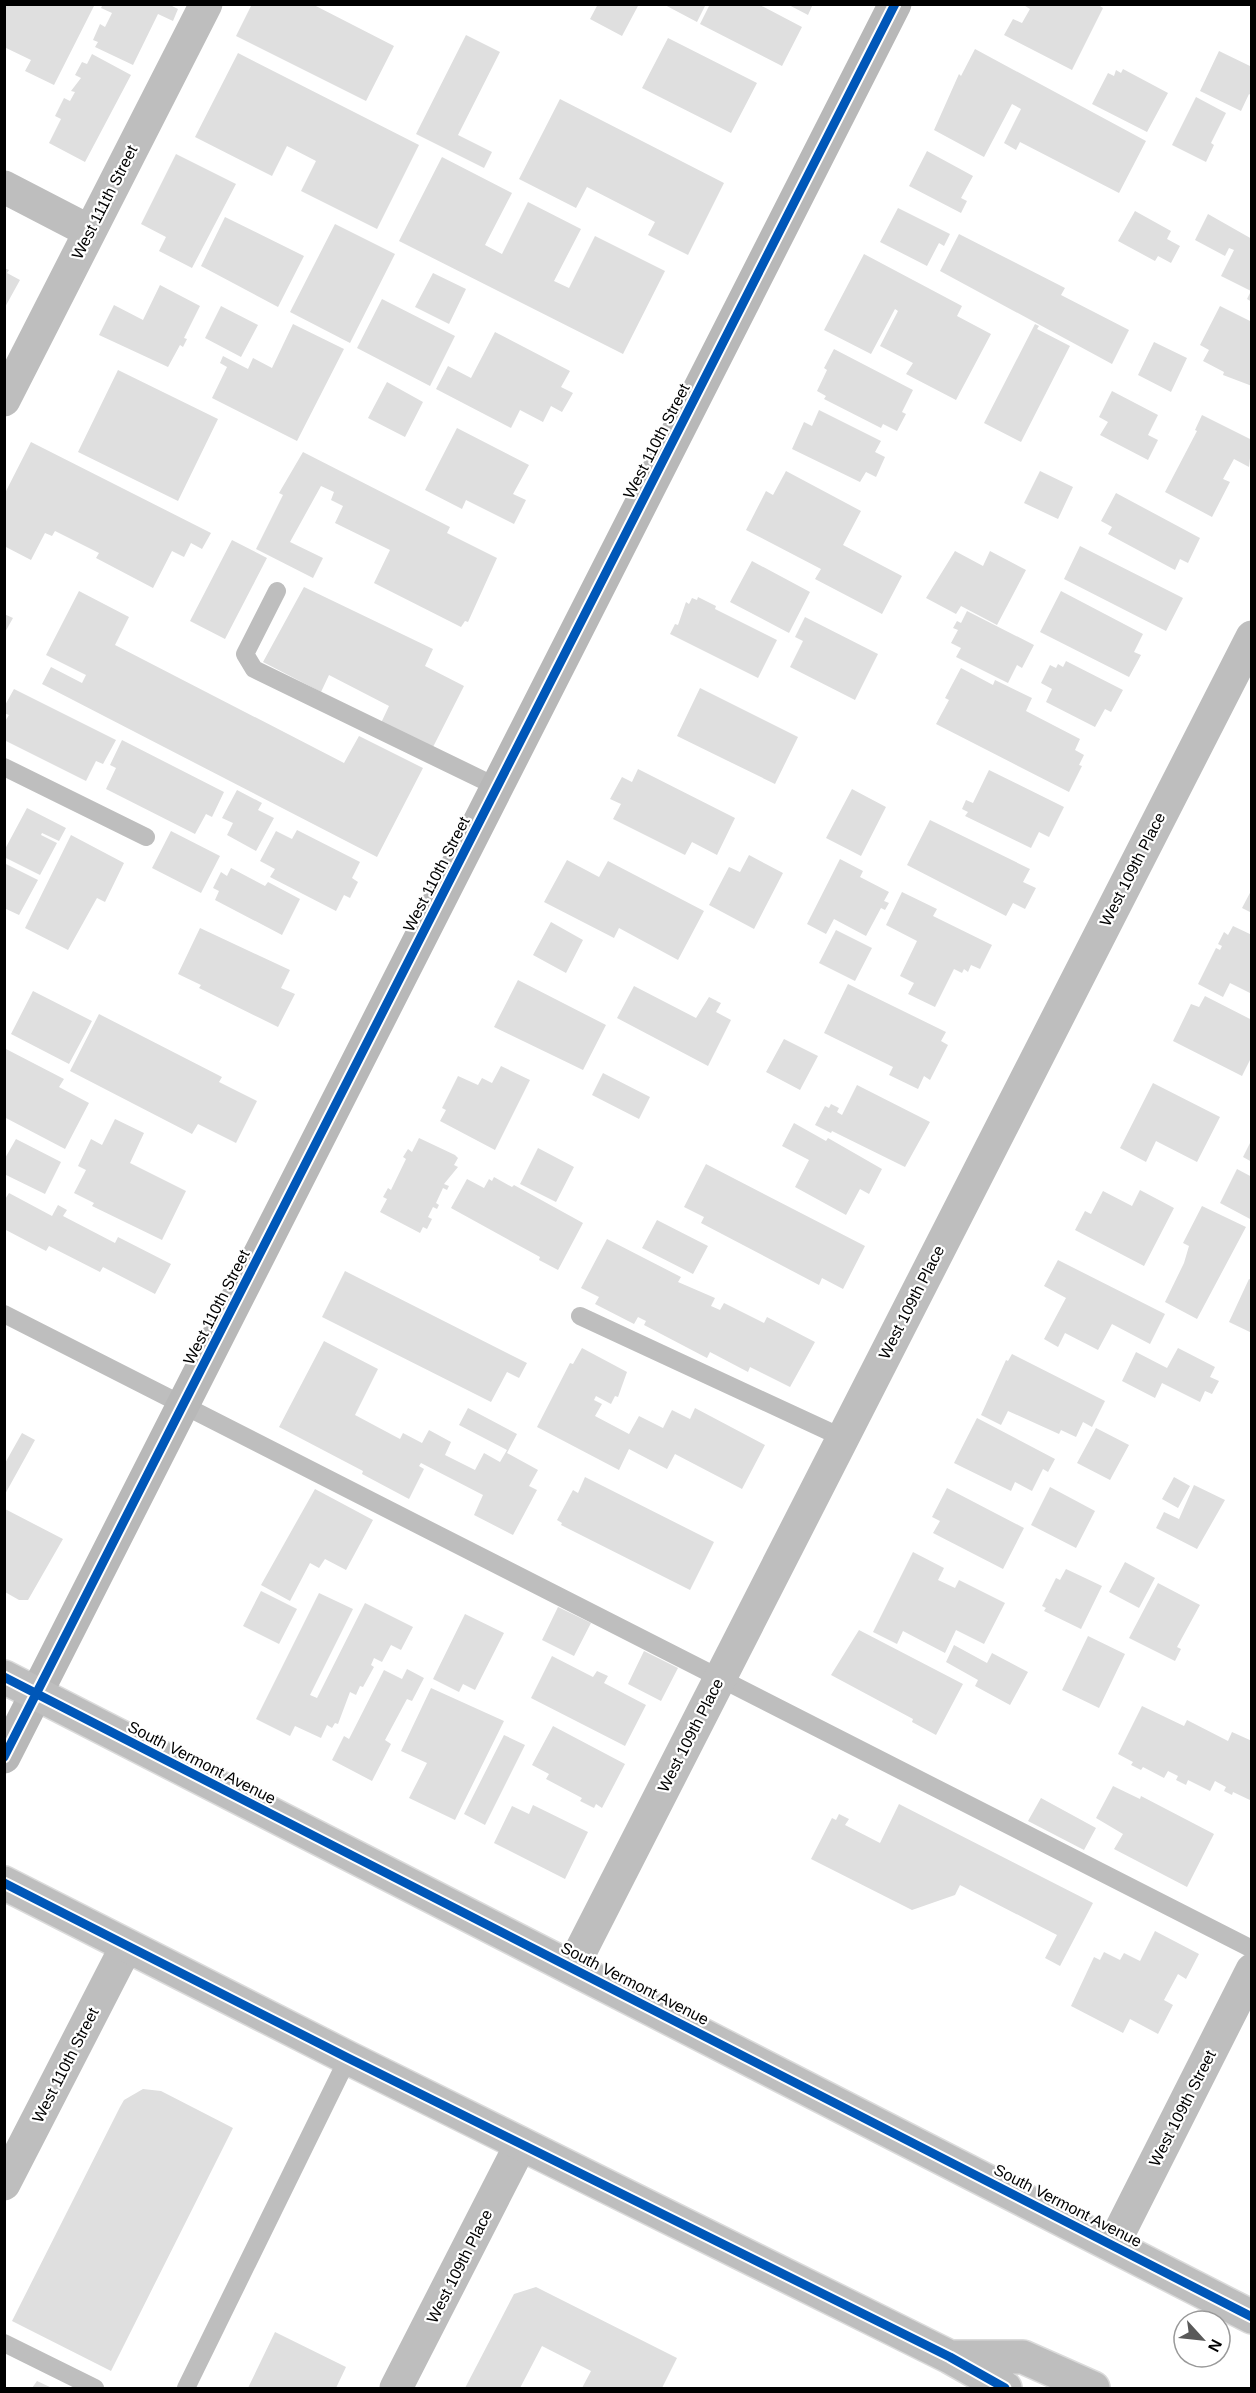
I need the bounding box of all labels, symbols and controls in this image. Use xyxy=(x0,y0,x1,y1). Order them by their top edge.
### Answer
street label: West 111th Street xyxy=(68,142,141,262)
street label: West 110th Street xyxy=(620,380,693,501)
street label: West 109th Place xyxy=(1096,810,1168,929)
street label: West 110th Street xyxy=(400,813,473,934)
street label: West 109th Place xyxy=(875,1243,947,1362)
street label: West 110th Street xyxy=(180,1246,253,1367)
street label: West 109th Place xyxy=(654,1676,726,1795)
street label: South Vermont Avenue xyxy=(125,1718,279,1807)
street label: South Vermont Avenue xyxy=(558,1939,712,2028)
street label: West 110th Street xyxy=(29,2004,102,2125)
street label: West 109th Street xyxy=(1146,2047,1219,2169)
street label: South Vermont Avenue xyxy=(991,2161,1145,2250)
street label: West 109th Place xyxy=(423,2207,495,2326)
north arrow xyxy=(1172,2309,1232,2369)
text: N xyxy=(1205,2337,1225,2355)

